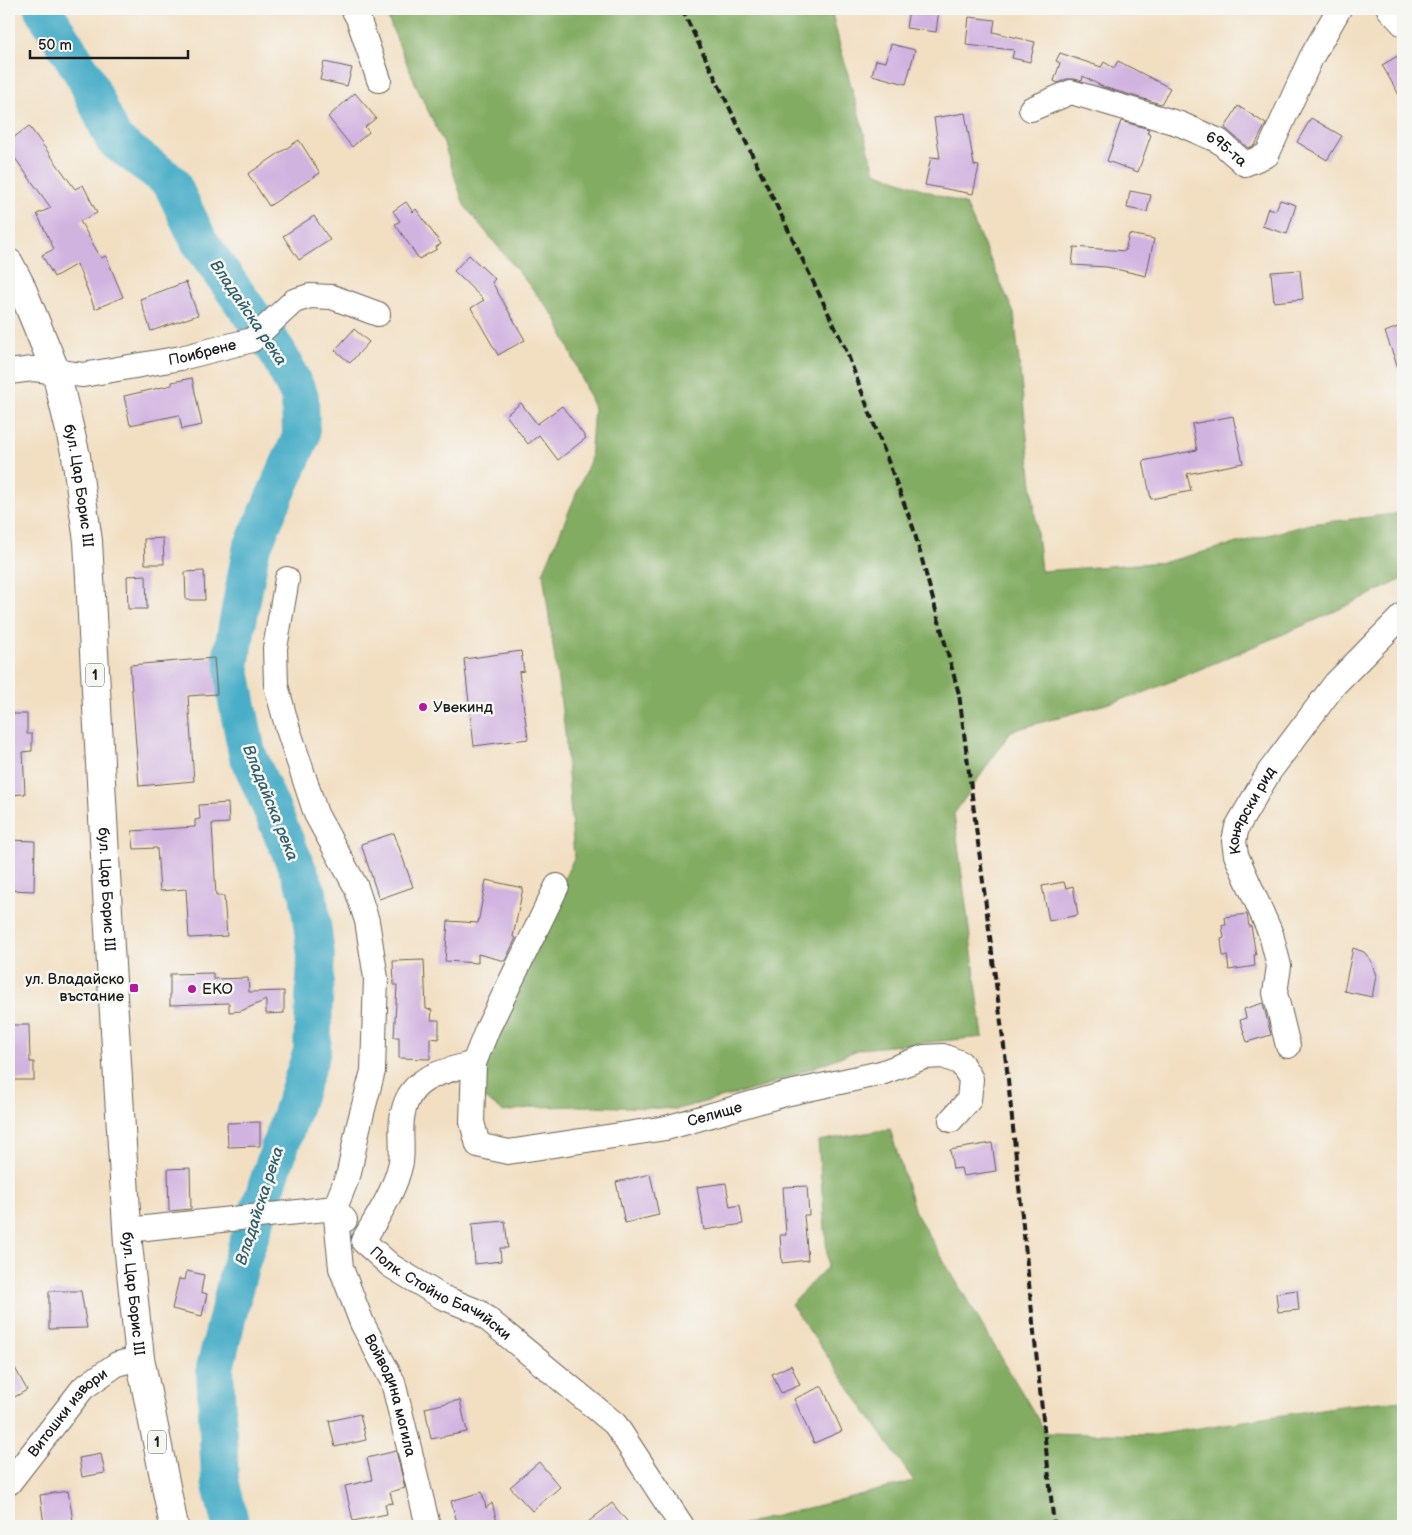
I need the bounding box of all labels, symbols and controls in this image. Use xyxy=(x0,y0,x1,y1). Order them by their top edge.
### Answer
scale bar xyxy=(30,28,188,60)
text: 50 m xyxy=(38,36,72,55)
street label: 695-та xyxy=(1203,127,1251,171)
water label: Владайска река xyxy=(206,257,290,369)
street label: Поибрене xyxy=(167,335,238,370)
street label: бул. Цар Борис III xyxy=(59,422,98,548)
road number: 1 xyxy=(86,664,104,686)
place label: Увекинд xyxy=(433,698,493,717)
marker: Увекинд xyxy=(417,701,429,713)
water label: Владайска река xyxy=(238,742,302,864)
street label: Конярски рид xyxy=(1224,762,1280,856)
street label: бул. Цар Борис III xyxy=(94,827,120,952)
place label: ул. Владайско въстание xyxy=(25,970,124,1006)
place label: EKO xyxy=(202,980,233,999)
marker: ул. Владайско въстание xyxy=(128,982,140,994)
marker: EKO xyxy=(186,983,198,995)
street label: Селище xyxy=(685,1097,744,1131)
water label: Владайска река xyxy=(232,1144,288,1268)
street label: бул. Цар Борис III xyxy=(118,1231,149,1357)
street label: Полк. Стойно Бачийски xyxy=(366,1242,515,1344)
street label: Войводина могила xyxy=(360,1331,420,1459)
street label: Витошки извори xyxy=(23,1364,111,1461)
road number: 1 xyxy=(148,1430,166,1454)

